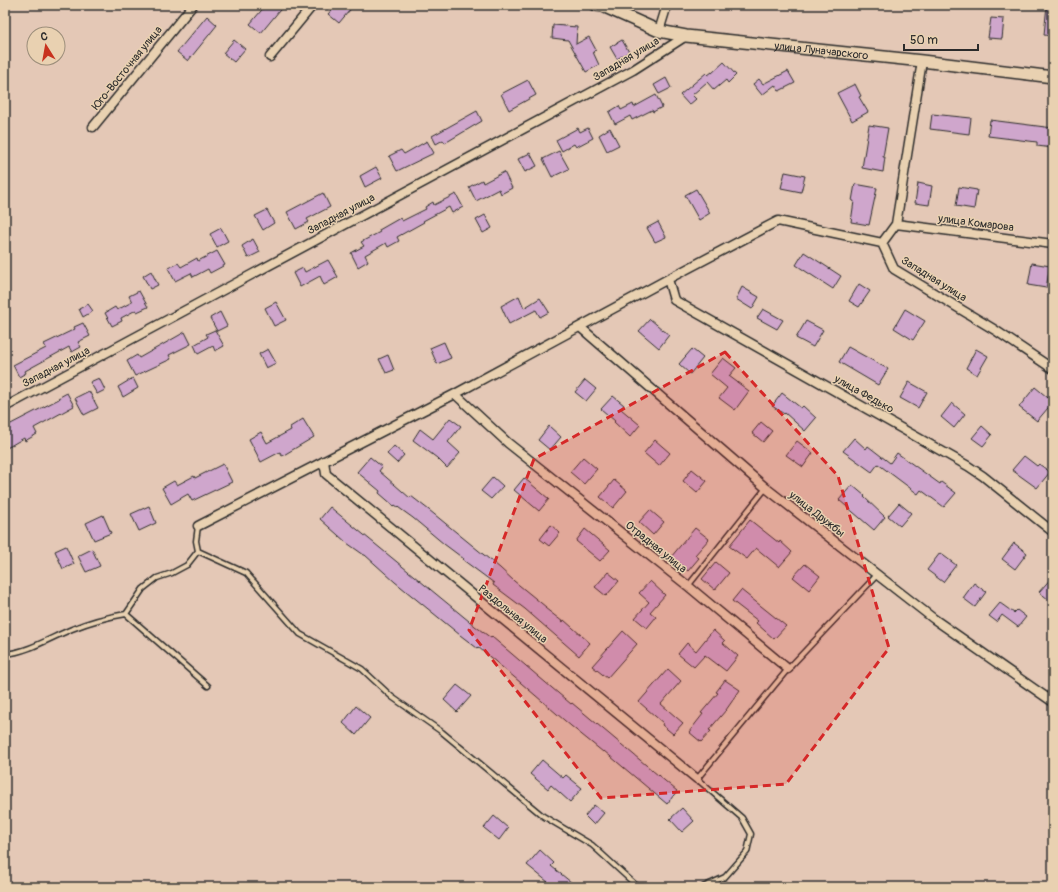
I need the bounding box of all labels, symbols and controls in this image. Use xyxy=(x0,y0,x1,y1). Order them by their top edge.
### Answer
street label: Юго-Восточная улица xyxy=(89,24,165,112)
north arrow xyxy=(26,26,66,66)
scale bar xyxy=(904,26,978,52)
text: С xyxy=(40,30,49,44)
text: 50 m xyxy=(910,33,938,48)
street label: Западная улица xyxy=(591,34,661,84)
street label: улица Луначарского xyxy=(773,39,869,62)
street label: Западная улица xyxy=(305,191,377,237)
street label: улица Комарова xyxy=(936,212,1015,234)
street label: Западная улица xyxy=(899,254,969,304)
street label: Западная улица xyxy=(20,344,92,390)
street label: улица Федько xyxy=(831,372,896,416)
street label: улица Дружбы xyxy=(786,488,847,540)
street label: Отрадная улица xyxy=(623,518,689,576)
street label: Раздольная улица xyxy=(476,582,550,646)

